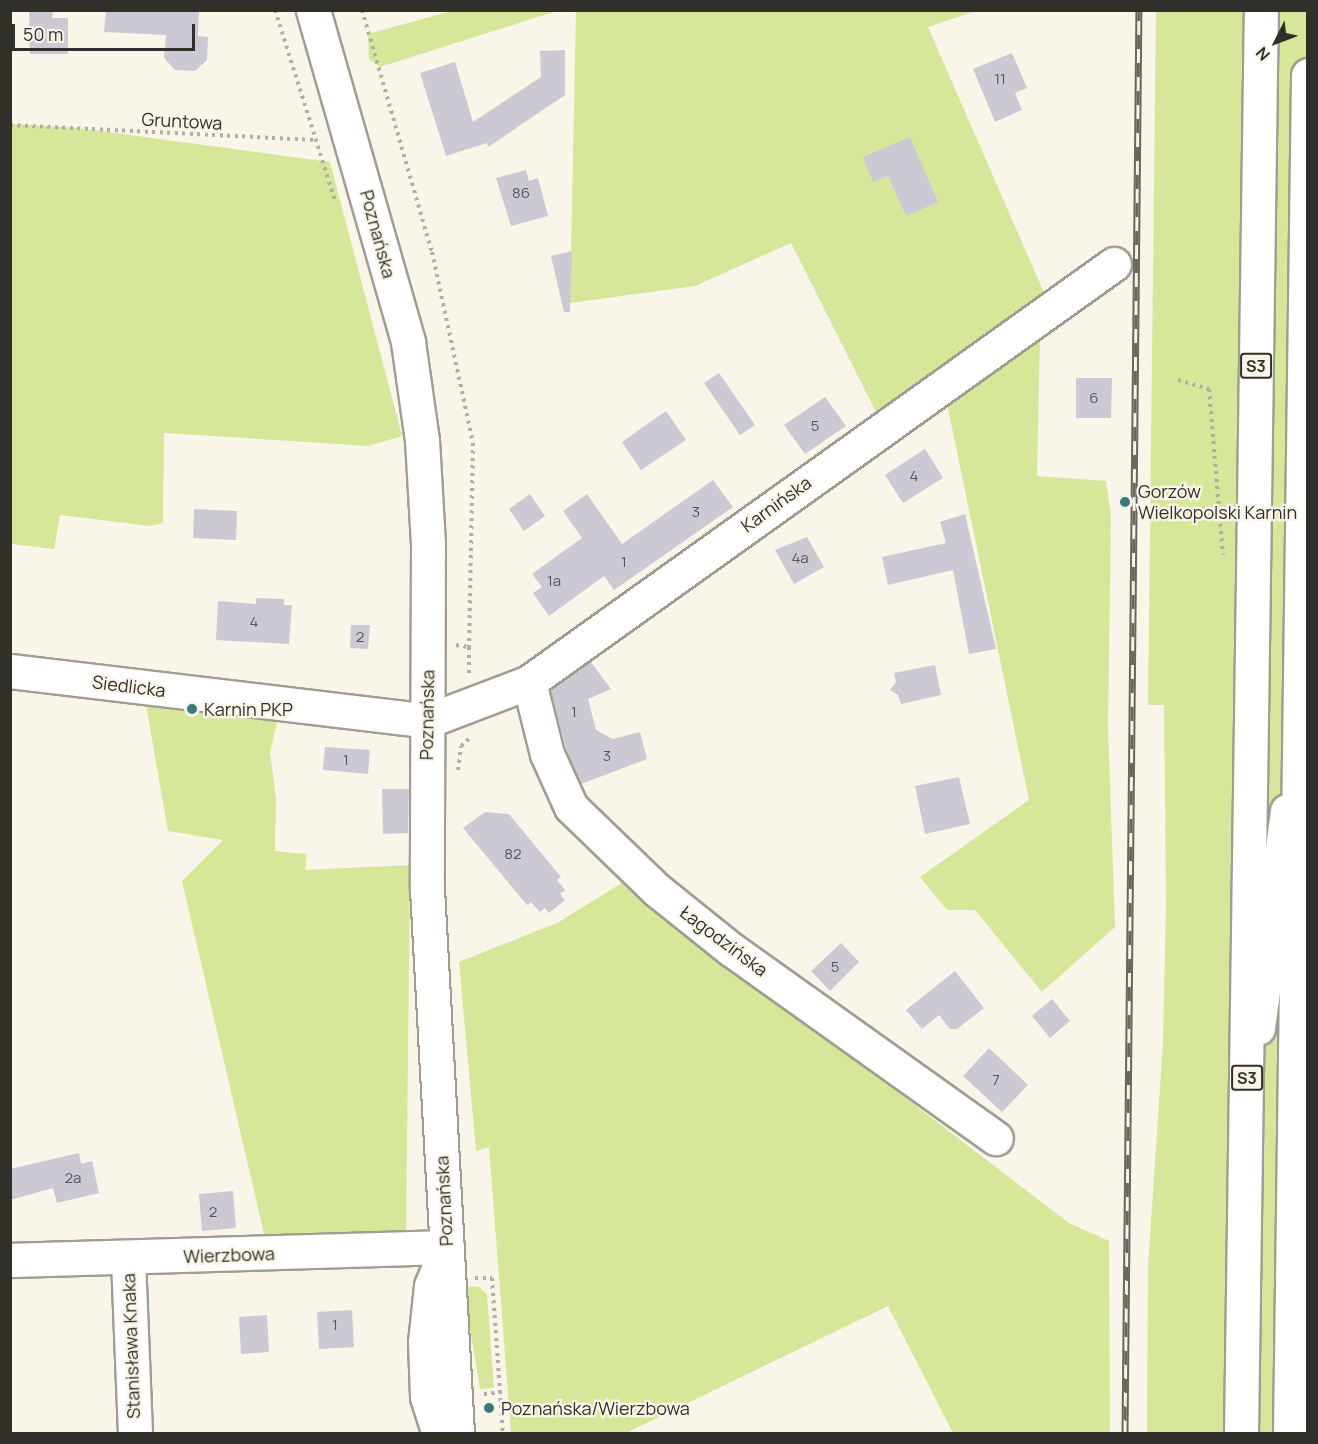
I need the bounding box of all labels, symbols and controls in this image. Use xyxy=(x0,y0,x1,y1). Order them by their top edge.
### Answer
scale bar xyxy=(15,12,198,50)
north arrow xyxy=(1246,12,1306,72)
text: 50 m xyxy=(23,22,63,46)
text: N xyxy=(1251,42,1275,66)
house number: 11 xyxy=(994,70,1006,88)
street label: Gruntowa xyxy=(141,108,223,134)
house number: 86 xyxy=(512,184,530,202)
street label: Poznańska xyxy=(356,188,400,280)
road number: S3 xyxy=(1240,353,1272,379)
house number: 6 xyxy=(1089,389,1099,407)
house number: 5 xyxy=(811,417,819,435)
house number: 4 xyxy=(910,467,918,485)
street label: Karnińska xyxy=(737,471,815,537)
place label: Gorzów Wielkopolski Karnin xyxy=(1138,481,1297,524)
marker: Gorzów Wielkopolski Karnin xyxy=(1116,493,1134,511)
house number: 3 xyxy=(692,503,700,521)
house number: 4a xyxy=(791,549,809,567)
house number: 1 xyxy=(621,553,627,571)
house number: 1a xyxy=(547,572,561,590)
house number: 4 xyxy=(250,613,258,631)
house number: 2 xyxy=(356,628,364,646)
street label: Poznańska xyxy=(415,670,439,760)
street label: Siedlicka xyxy=(91,671,167,701)
place label: Karnin PKP xyxy=(204,698,293,720)
marker: Karnin PKP xyxy=(185,702,199,716)
house number: 1 xyxy=(571,703,577,721)
house number: 3 xyxy=(603,747,611,765)
house number: 1 xyxy=(343,751,349,769)
house number: 82 xyxy=(504,845,522,863)
street label: Łagodzińska xyxy=(676,901,772,981)
house number: 5 xyxy=(831,958,839,976)
road number: S3 xyxy=(1230,1065,1264,1091)
house number: 7 xyxy=(992,1071,1000,1089)
street label: Poznańska xyxy=(431,1155,457,1247)
house number: 2a xyxy=(65,1169,81,1187)
house number: 2 xyxy=(209,1203,217,1221)
street label: Wierzbowa xyxy=(183,1243,275,1267)
street label: Stanisława Knaka xyxy=(118,1273,144,1419)
house number: 1 xyxy=(332,1316,338,1334)
place label: Poznańska/Wierzbowa xyxy=(501,1397,690,1419)
marker: Poznańska/Wierzbowa xyxy=(482,1401,496,1415)

